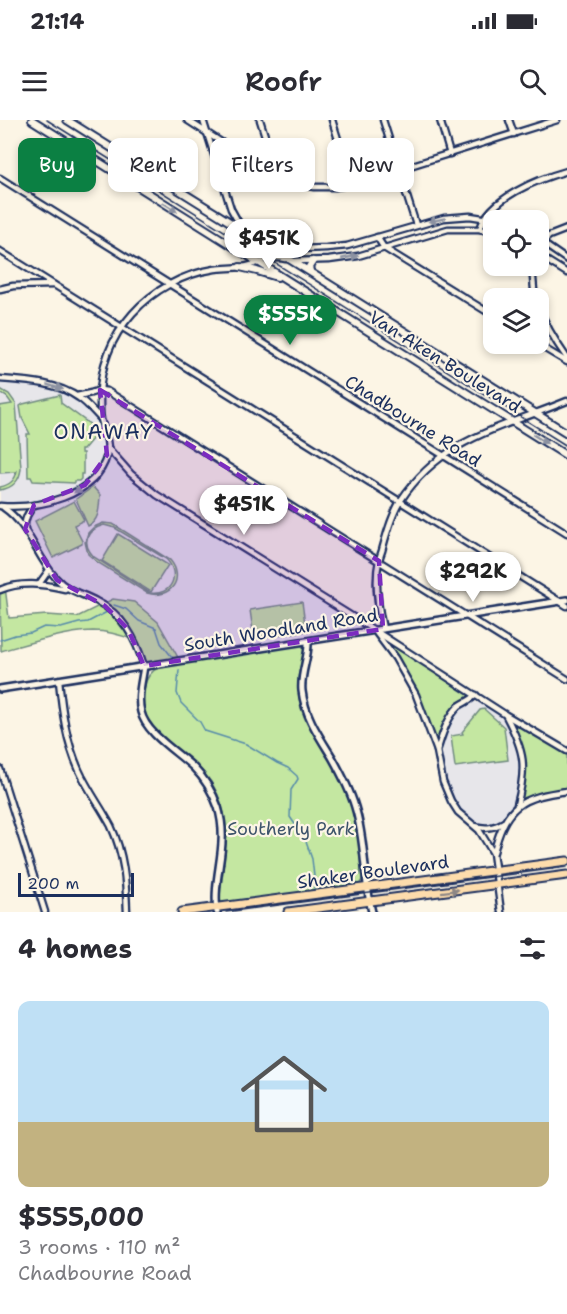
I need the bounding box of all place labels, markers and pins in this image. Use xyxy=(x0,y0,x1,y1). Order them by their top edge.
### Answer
pin: $451K xyxy=(227,219,311,270)
pin: $555K xyxy=(248,295,332,346)
pin: $451K xyxy=(202,485,286,536)
pin: $292K xyxy=(431,552,515,603)

